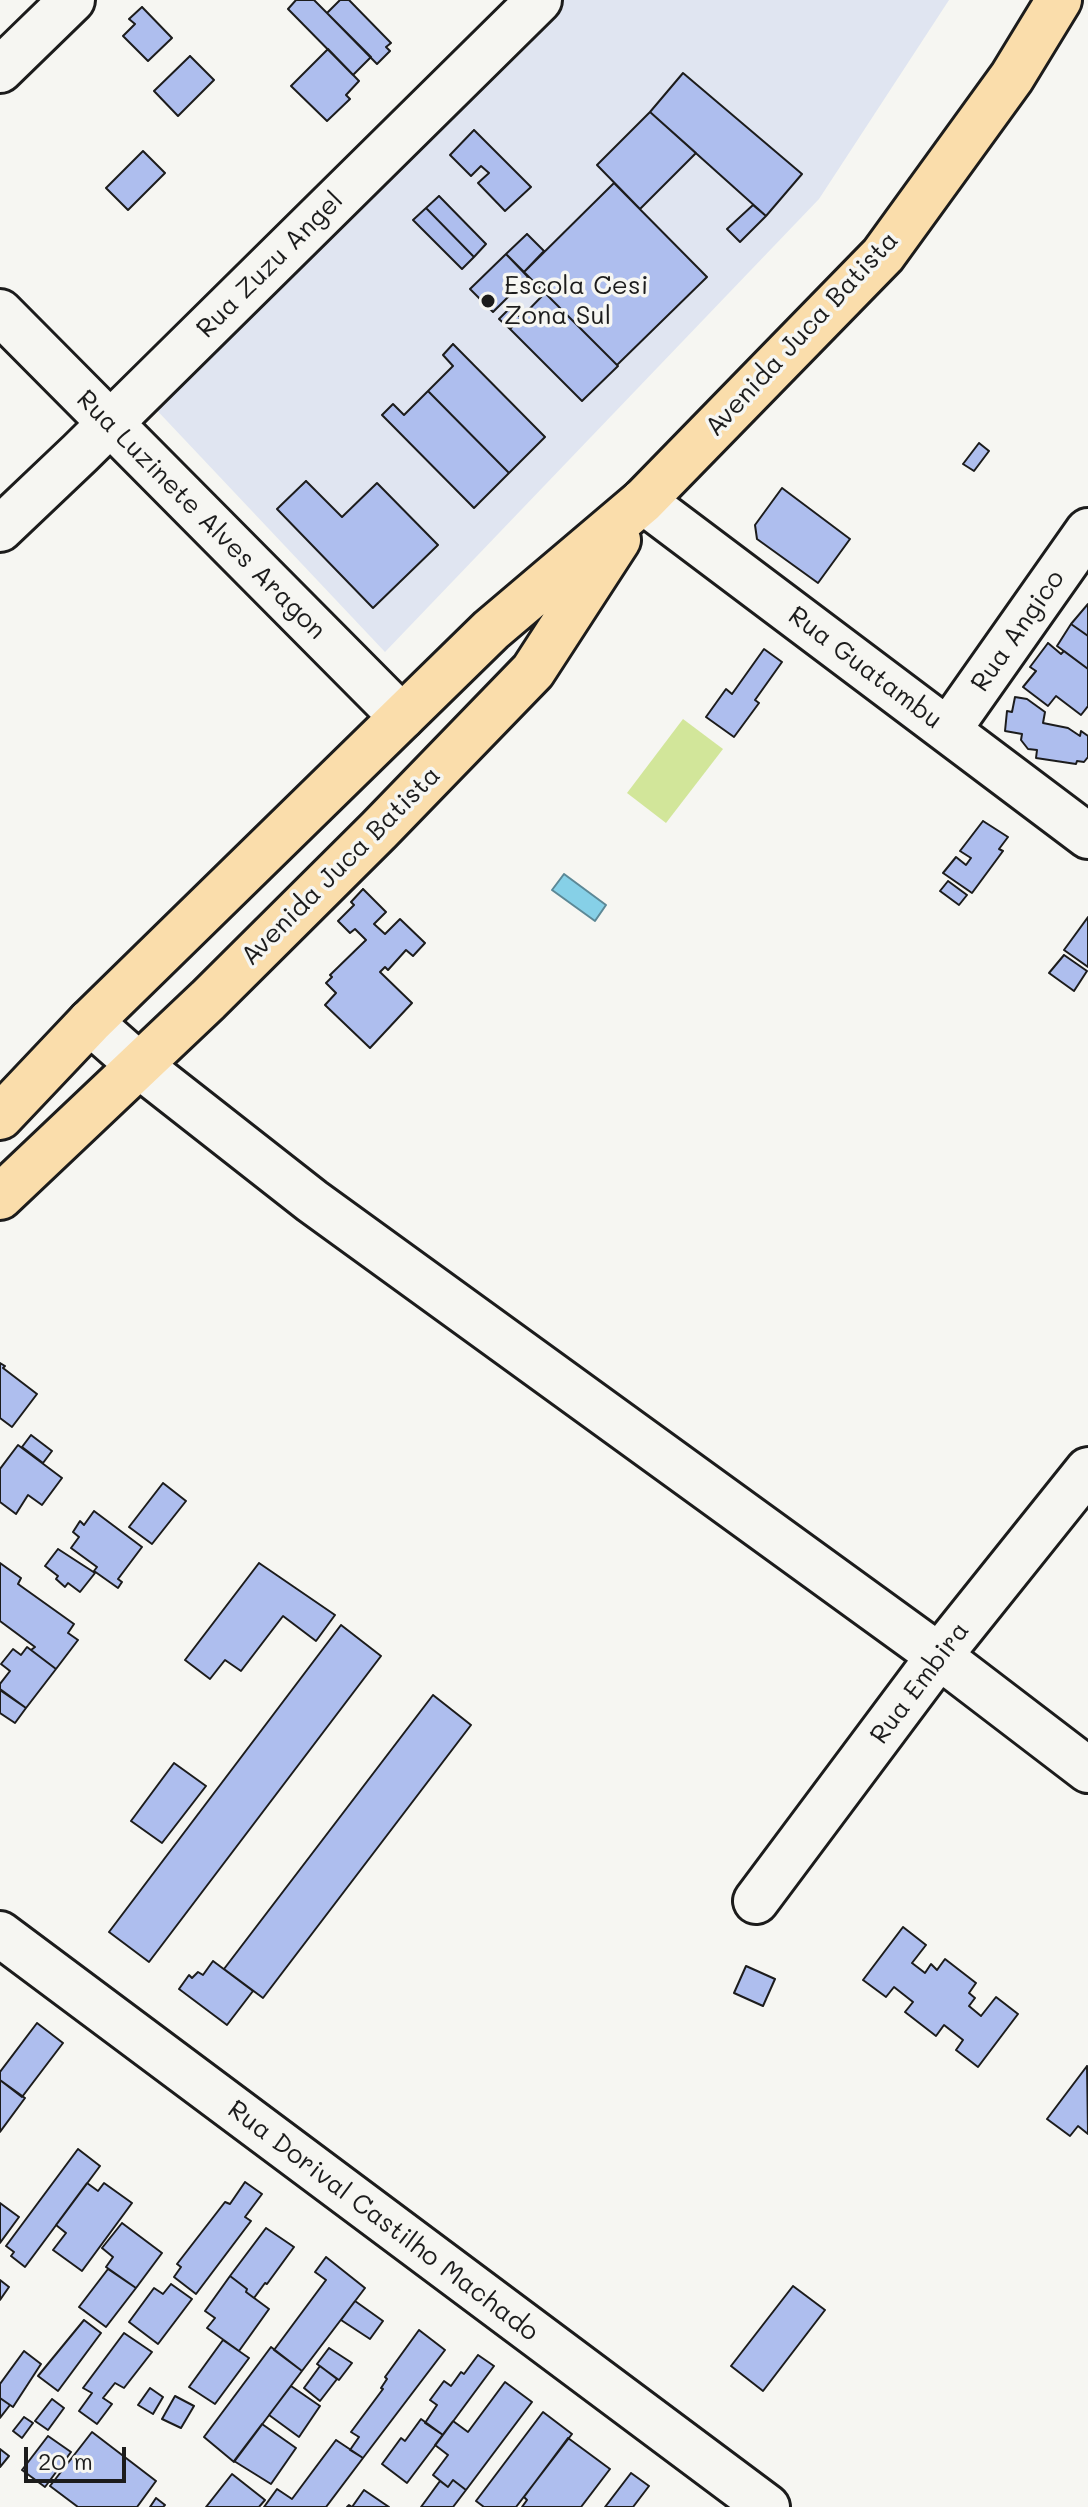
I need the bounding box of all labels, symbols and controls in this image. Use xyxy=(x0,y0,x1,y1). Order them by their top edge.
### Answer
street label: Rua Zuzu Angel xyxy=(190,185,350,345)
street label: Avenida Juca Batista xyxy=(699,225,905,443)
place label: Escola Cesi Zona Sul xyxy=(504,270,649,332)
marker: Escola Cesi Zona Sul xyxy=(479,292,497,310)
street label: Rua Luzinete Alves Aragon xyxy=(70,384,332,646)
street label: Rua Angico xyxy=(965,564,1071,698)
street label: Rua Guatambu xyxy=(782,600,948,736)
street label: Avenida Juca Batista xyxy=(235,760,447,972)
street label: Rua Embira xyxy=(864,1616,976,1750)
street label: Rua Dorival Castilho Machado xyxy=(221,2094,545,2348)
scale bar xyxy=(28,2431,130,2481)
text: 20 m xyxy=(38,2445,93,2476)

